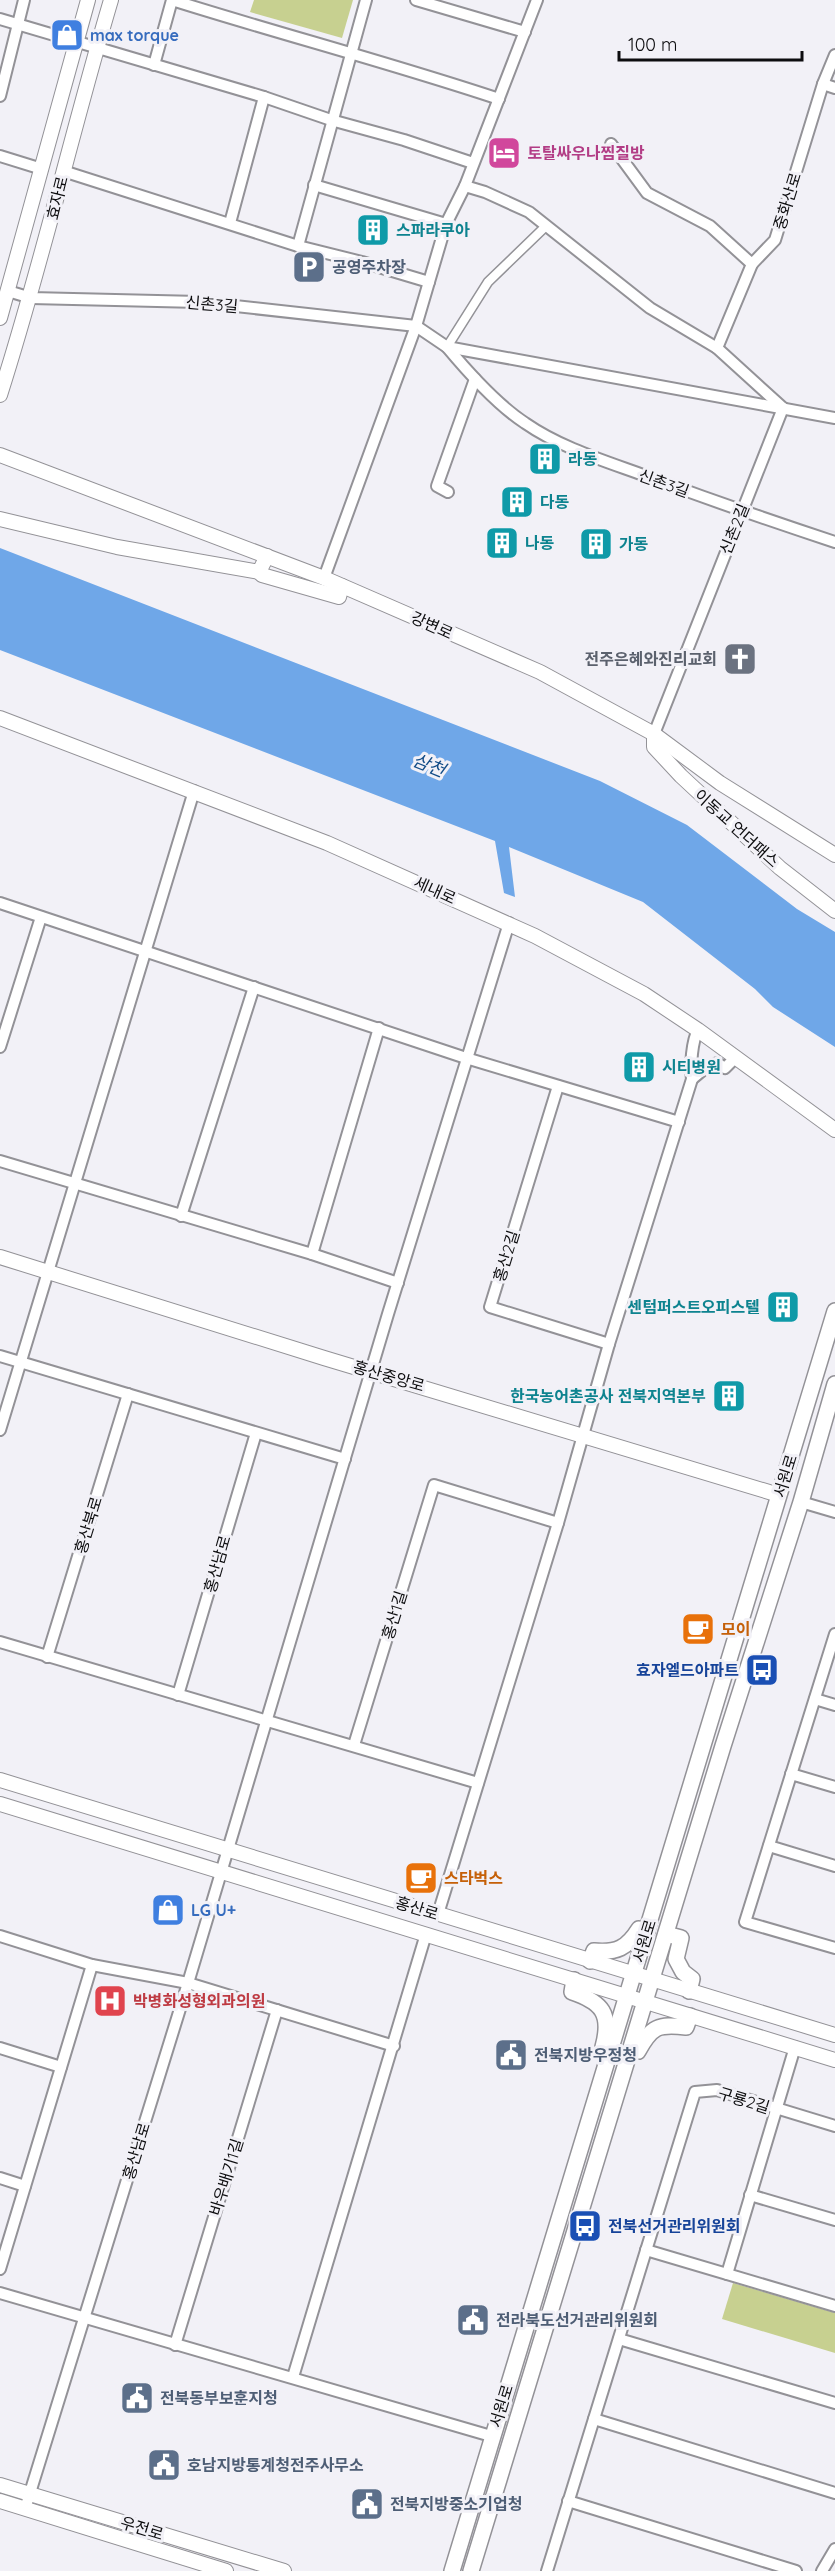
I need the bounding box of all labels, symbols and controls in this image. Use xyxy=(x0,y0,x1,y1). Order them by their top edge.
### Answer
shop icon: max torque xyxy=(49,17,85,53)
scale bar xyxy=(619,24,802,62)
place label: max torque xyxy=(90,25,179,45)
text: 100 m xyxy=(628,33,677,56)
hotel icon: 토탈싸우나찜질방 xyxy=(486,135,522,171)
place label: 토탈싸우나찜질방 xyxy=(527,143,645,163)
street label: 중화산로 xyxy=(769,170,805,232)
street label: 효자로 xyxy=(42,174,72,222)
building icon: 스파라쿠아 xyxy=(355,212,391,248)
place label: 스파라쿠아 xyxy=(396,220,470,240)
parking icon: 공영주차장 xyxy=(291,249,327,285)
place label: 공영주차장 xyxy=(332,257,406,277)
street label: 신촌3길 xyxy=(185,292,239,316)
building icon: 라동 xyxy=(527,441,563,477)
place label: 라동 xyxy=(568,449,597,469)
street label: 신촌3길 xyxy=(636,465,692,501)
building icon: 다동 xyxy=(499,484,535,520)
place label: 다동 xyxy=(540,492,569,512)
street label: 신촌2길 xyxy=(715,501,753,557)
building icon: 나동 xyxy=(484,525,520,561)
building icon: 가동 xyxy=(578,526,614,562)
place label: 나동 xyxy=(525,533,554,553)
place label: 가동 xyxy=(619,534,648,554)
street label: 강변로 xyxy=(408,607,456,643)
church icon: 전주은혜와진리교회 xyxy=(722,641,758,677)
place label: 전주은혜와진리교회 xyxy=(585,649,717,669)
water label: 삼천 xyxy=(409,748,451,783)
street label: 이동교 언더패스 xyxy=(690,785,784,871)
street label: 세내로 xyxy=(411,872,459,908)
building icon: 시티병원 xyxy=(621,1049,657,1085)
place label: 시티병원 xyxy=(662,1057,721,1077)
street label: 홍산2길 xyxy=(489,1228,523,1284)
building icon: 센텀퍼스트오피스텔 xyxy=(765,1289,801,1325)
place label: 센텀퍼스트오피스텔 xyxy=(628,1297,760,1317)
street label: 홍산중앙로 xyxy=(351,1356,427,1396)
building icon: 한국농어촌공사 전북지역본부 xyxy=(711,1378,747,1414)
place label: 한국농어촌공사 전북지역본부 xyxy=(510,1386,706,1406)
street label: 서원로 xyxy=(769,1452,801,1500)
street label: 홍산북로 xyxy=(70,1494,106,1556)
street label: 홍산남로 xyxy=(199,1533,235,1595)
street label: 홍산1길 xyxy=(377,1588,411,1642)
cafe icon: 모이 xyxy=(680,1611,716,1647)
place label: 모이 xyxy=(721,1619,750,1639)
bus stop icon: 효자엘드아파트 xyxy=(744,1652,780,1688)
place label: 효자엘드아파트 xyxy=(636,1660,739,1680)
cafe icon: 스타벅스 xyxy=(403,1860,439,1896)
place label: 스타벅스 xyxy=(444,1868,503,1888)
shop icon: LG U+ xyxy=(150,1892,186,1928)
street label: 홍산로 xyxy=(393,1892,441,1924)
place label: LG U+ xyxy=(191,1900,236,1920)
street label: 서원로 xyxy=(628,1917,660,1965)
hospital icon: 박병화성형외과의원 xyxy=(92,1983,128,2019)
place label: 박병화성형외과의원 xyxy=(133,1991,265,2011)
public building icon: 전북지방우정청 xyxy=(493,2037,529,2073)
place label: 전북지방우정청 xyxy=(534,2045,637,2065)
street label: 구룡2길 xyxy=(716,2083,772,2117)
street label: 홍산남로 xyxy=(118,2120,154,2182)
street label: 바우배기1길 xyxy=(205,2136,247,2218)
bus stop icon: 전북선거관리위원회 xyxy=(567,2208,603,2244)
place label: 전북선거관리위원회 xyxy=(608,2216,740,2236)
public building icon: 전라북도선거관리위원회 xyxy=(455,2302,491,2338)
place label: 전라북도선거관리위원회 xyxy=(496,2310,658,2330)
public building icon: 전북동부보훈지청 xyxy=(119,2380,155,2416)
street label: 서원로 xyxy=(485,2382,517,2430)
place label: 전북동부보훈지청 xyxy=(160,2388,278,2408)
public building icon: 호남지방통계청전주사무소 xyxy=(146,2447,182,2483)
place label: 호남지방통계청전주사무소 xyxy=(187,2455,364,2475)
public building icon: 전북지방중소기업청 xyxy=(349,2486,385,2522)
place label: 전북지방중소기업청 xyxy=(390,2494,522,2514)
street label: 우전로 xyxy=(118,2512,166,2544)

